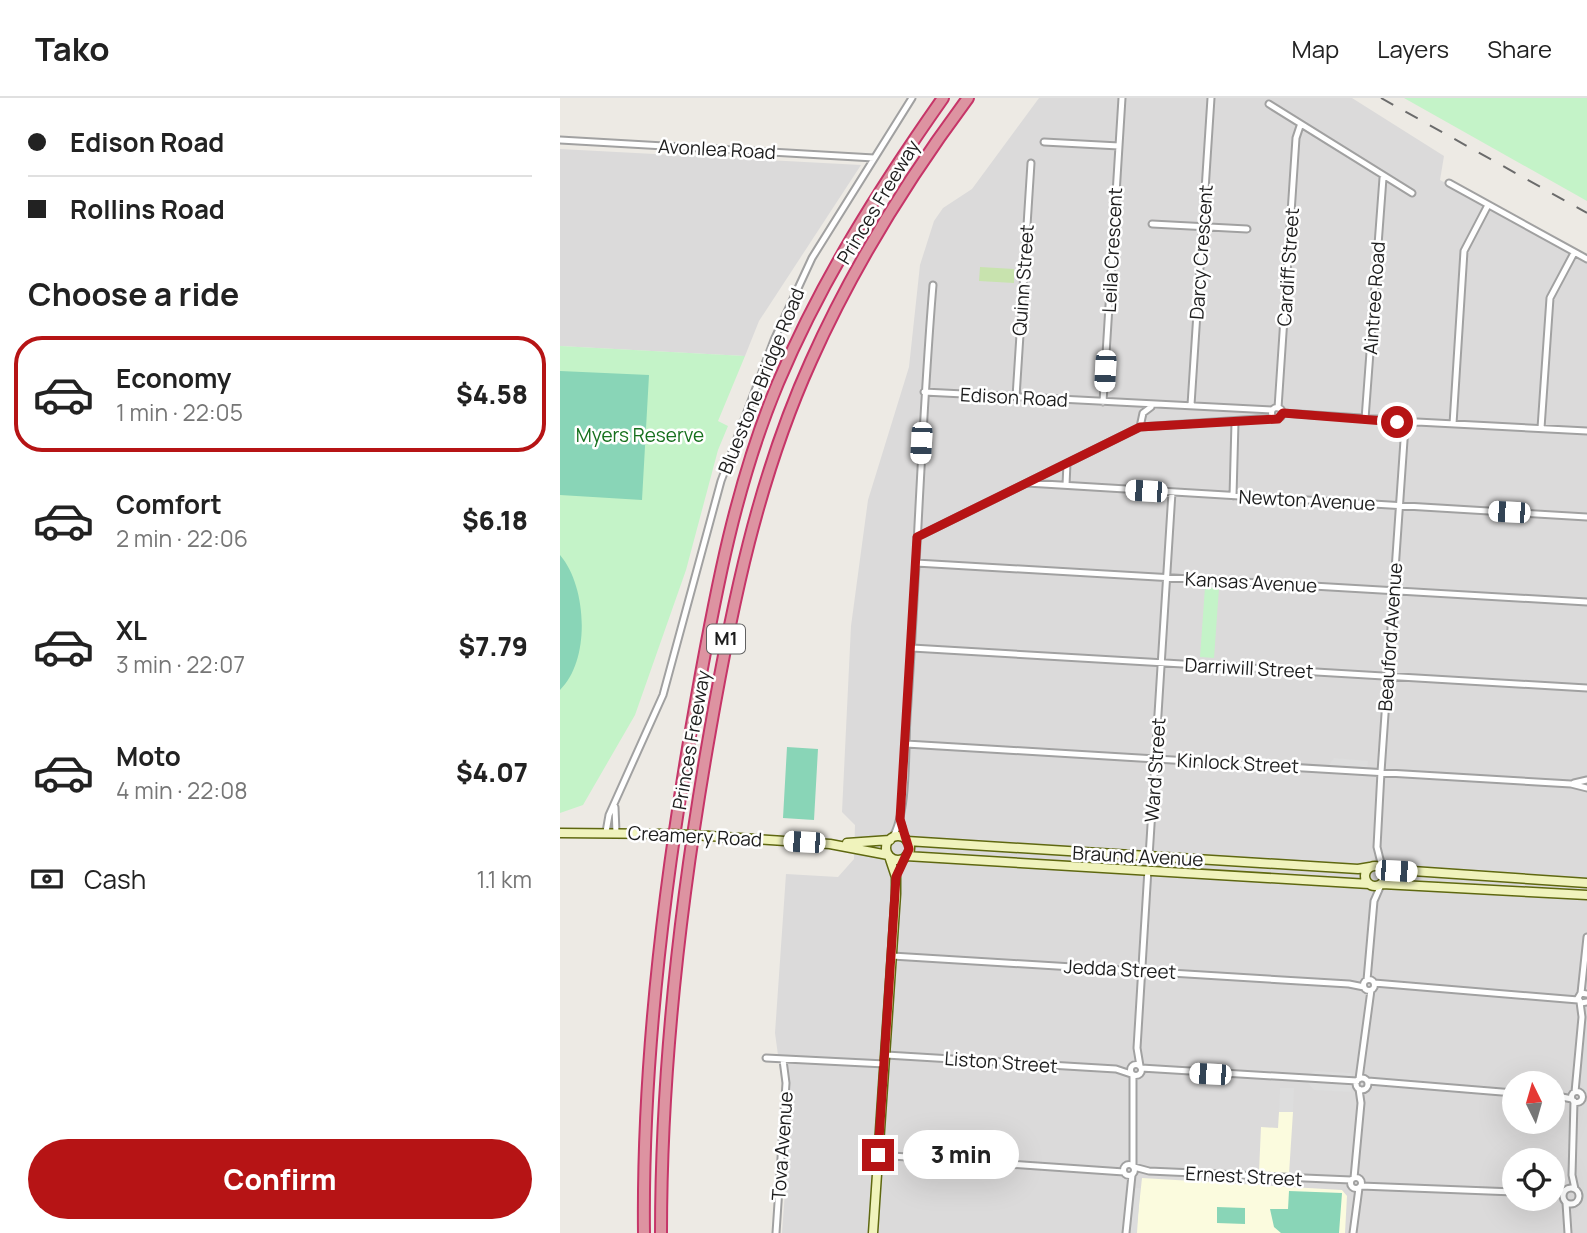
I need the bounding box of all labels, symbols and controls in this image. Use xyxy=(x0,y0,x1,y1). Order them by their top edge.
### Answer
text: Tako xyxy=(35,26,110,71)
text: Map xyxy=(1292,32,1339,65)
text: Layers xyxy=(1377,32,1449,65)
text: Share xyxy=(1487,32,1552,65)
text: Edison Road xyxy=(70,124,224,160)
street label: Avonlea Road xyxy=(657,133,777,165)
street label: Princes Freeway xyxy=(830,135,926,269)
street label: Darcy Crescent xyxy=(1183,184,1219,320)
street label: Leila Crescent xyxy=(1096,187,1128,313)
text: Rollins Road xyxy=(70,191,225,227)
street label: Cardiff Street xyxy=(1271,207,1305,327)
street label: Quinn Street xyxy=(1006,223,1040,337)
street label: Aintree Road xyxy=(1357,241,1391,355)
text: Choose a ride xyxy=(28,272,239,316)
street label: Bluestone Bridge Road xyxy=(712,284,810,478)
car xyxy=(1094,349,1117,393)
text: Economy xyxy=(116,360,231,396)
icon: car xyxy=(32,363,95,426)
text: $4.58 xyxy=(456,376,528,412)
street label: Edison Road xyxy=(959,381,1069,413)
text: 1 min · 22:05 xyxy=(116,396,243,428)
route start xyxy=(1381,406,1413,438)
car xyxy=(910,421,933,465)
park label: Myers Reserve xyxy=(576,422,704,448)
car xyxy=(1125,479,1168,503)
street label: Newton Avenue xyxy=(1238,483,1376,517)
text: Comfort xyxy=(116,486,222,522)
icon: car xyxy=(32,489,95,552)
car xyxy=(1488,500,1531,524)
text: $6.18 xyxy=(462,502,528,538)
text: 2 min · 22:06 xyxy=(116,522,248,554)
street label: Beauford Avenue xyxy=(1372,562,1408,712)
street label: Kansas Avenue xyxy=(1184,566,1318,598)
text: XL xyxy=(116,612,147,648)
icon: car xyxy=(32,615,95,678)
road number: M1 xyxy=(707,624,745,654)
text: $7.79 xyxy=(459,628,528,664)
text: 3 min · 22:07 xyxy=(116,648,245,680)
street label: Darriwill Street xyxy=(1184,652,1314,684)
street label: Princes Freeway xyxy=(666,668,716,812)
street label: Ward Street xyxy=(1138,717,1172,823)
text: Moto xyxy=(116,738,181,774)
icon: car xyxy=(32,741,95,804)
street label: Kinlock Street xyxy=(1176,747,1300,779)
text: $4.07 xyxy=(456,754,528,790)
text: 4 min · 22:08 xyxy=(116,774,248,806)
street label: Creamery Road xyxy=(627,819,763,853)
car xyxy=(783,830,826,854)
street label: Braund Avenue xyxy=(1072,840,1204,872)
car xyxy=(1375,859,1418,883)
icon: cash xyxy=(28,860,66,898)
text: Cash xyxy=(84,861,146,897)
text: 1.1 km xyxy=(476,863,532,895)
street label: Jedda Street xyxy=(1063,953,1177,985)
street label: Liston Street xyxy=(943,1045,1059,1079)
car xyxy=(1189,1062,1232,1086)
north arrow xyxy=(1502,1071,1564,1134)
map controls xyxy=(1502,1071,1565,1211)
street label: Tova Avenue xyxy=(765,1091,799,1201)
callout: 3 min xyxy=(902,1130,1018,1180)
text: 3 min xyxy=(931,1138,991,1170)
button: Confirm xyxy=(28,1139,532,1219)
route end xyxy=(862,1139,894,1171)
button: locate xyxy=(1502,1148,1565,1211)
street label: Ernest Street xyxy=(1185,1160,1303,1192)

